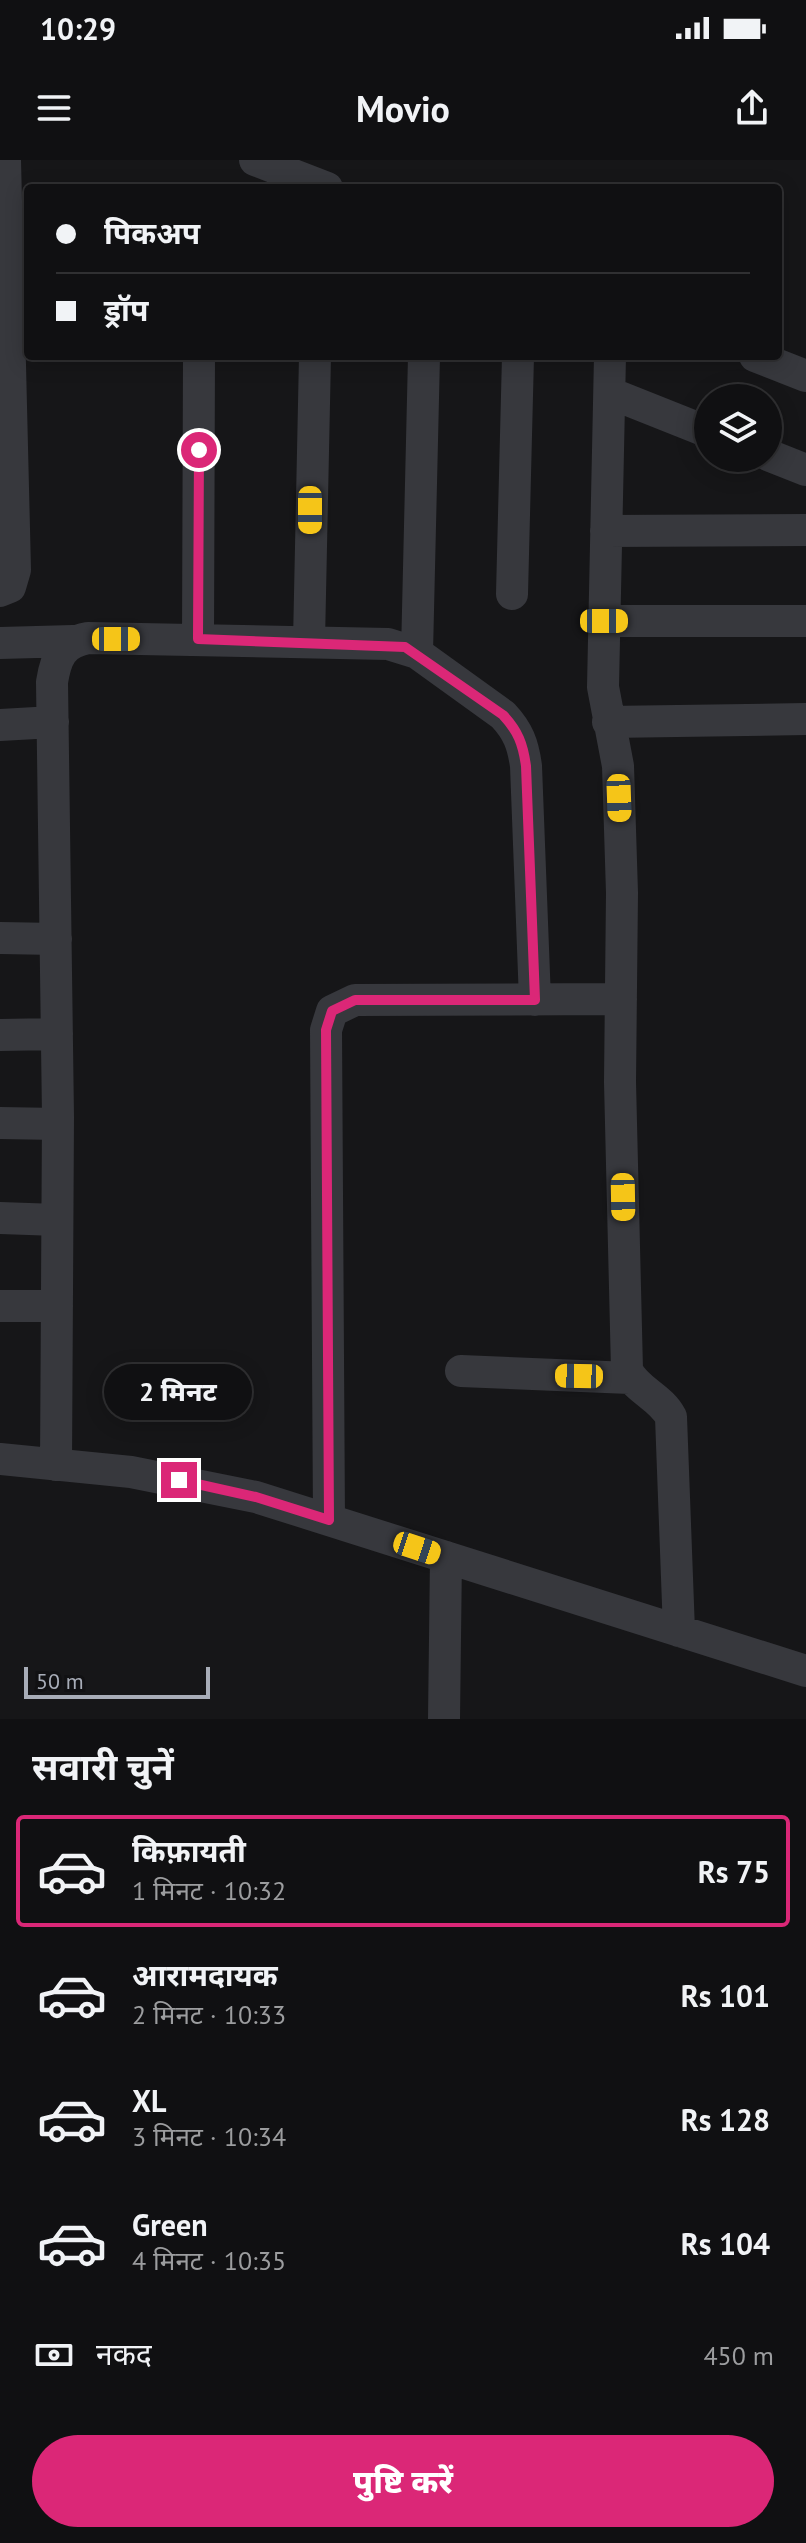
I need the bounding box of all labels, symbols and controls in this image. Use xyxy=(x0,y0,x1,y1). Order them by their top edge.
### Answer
text: 10:29 xyxy=(40,9,116,48)
text: Movio xyxy=(356,85,450,132)
icon: menu xyxy=(32,86,76,130)
icon: share xyxy=(730,86,774,130)
text: पिकअप xyxy=(104,213,200,252)
text: ड्रॉप xyxy=(104,290,148,329)
map controls xyxy=(694,384,782,472)
button: layers xyxy=(694,384,782,472)
route start xyxy=(181,432,217,468)
car xyxy=(298,486,322,534)
car xyxy=(580,609,628,633)
car xyxy=(92,627,140,651)
car xyxy=(606,774,632,822)
car xyxy=(611,1173,635,1221)
callout: 2 मिनट xyxy=(105,1364,253,1420)
car xyxy=(555,1364,603,1388)
text: 2 मिनट xyxy=(139,1375,217,1408)
route end xyxy=(161,1462,197,1498)
car xyxy=(390,1529,444,1567)
scale bar xyxy=(24,1663,210,1699)
text: 50 m xyxy=(36,1667,84,1695)
text: सवारी चुनें xyxy=(32,1743,174,1790)
text: किफ़ायती xyxy=(132,1831,246,1870)
icon: car xyxy=(36,1835,108,1907)
text: Rs 75 xyxy=(698,1852,770,1891)
text: 1 मिनट · 10:32 xyxy=(132,1874,286,1907)
text: आरामदायक xyxy=(132,1955,278,1994)
icon: car xyxy=(36,1959,108,2031)
text: Rs 101 xyxy=(681,1976,770,2015)
text: 2 मिनट · 10:33 xyxy=(132,1998,286,2031)
text: XL xyxy=(132,2081,166,2120)
icon: car xyxy=(36,2083,108,2155)
text: Rs 128 xyxy=(681,2100,770,2139)
text: 3 मिनट · 10:34 xyxy=(132,2120,286,2153)
text: Green xyxy=(132,2205,207,2244)
icon: car xyxy=(36,2207,108,2279)
text: Rs 104 xyxy=(681,2224,770,2263)
text: 4 मिनट · 10:35 xyxy=(132,2244,286,2277)
icon: cash xyxy=(32,2333,76,2377)
text: नकद xyxy=(96,2334,152,2373)
text: 450 m xyxy=(703,2339,774,2372)
button: पुष्टि करें xyxy=(32,2435,774,2527)

